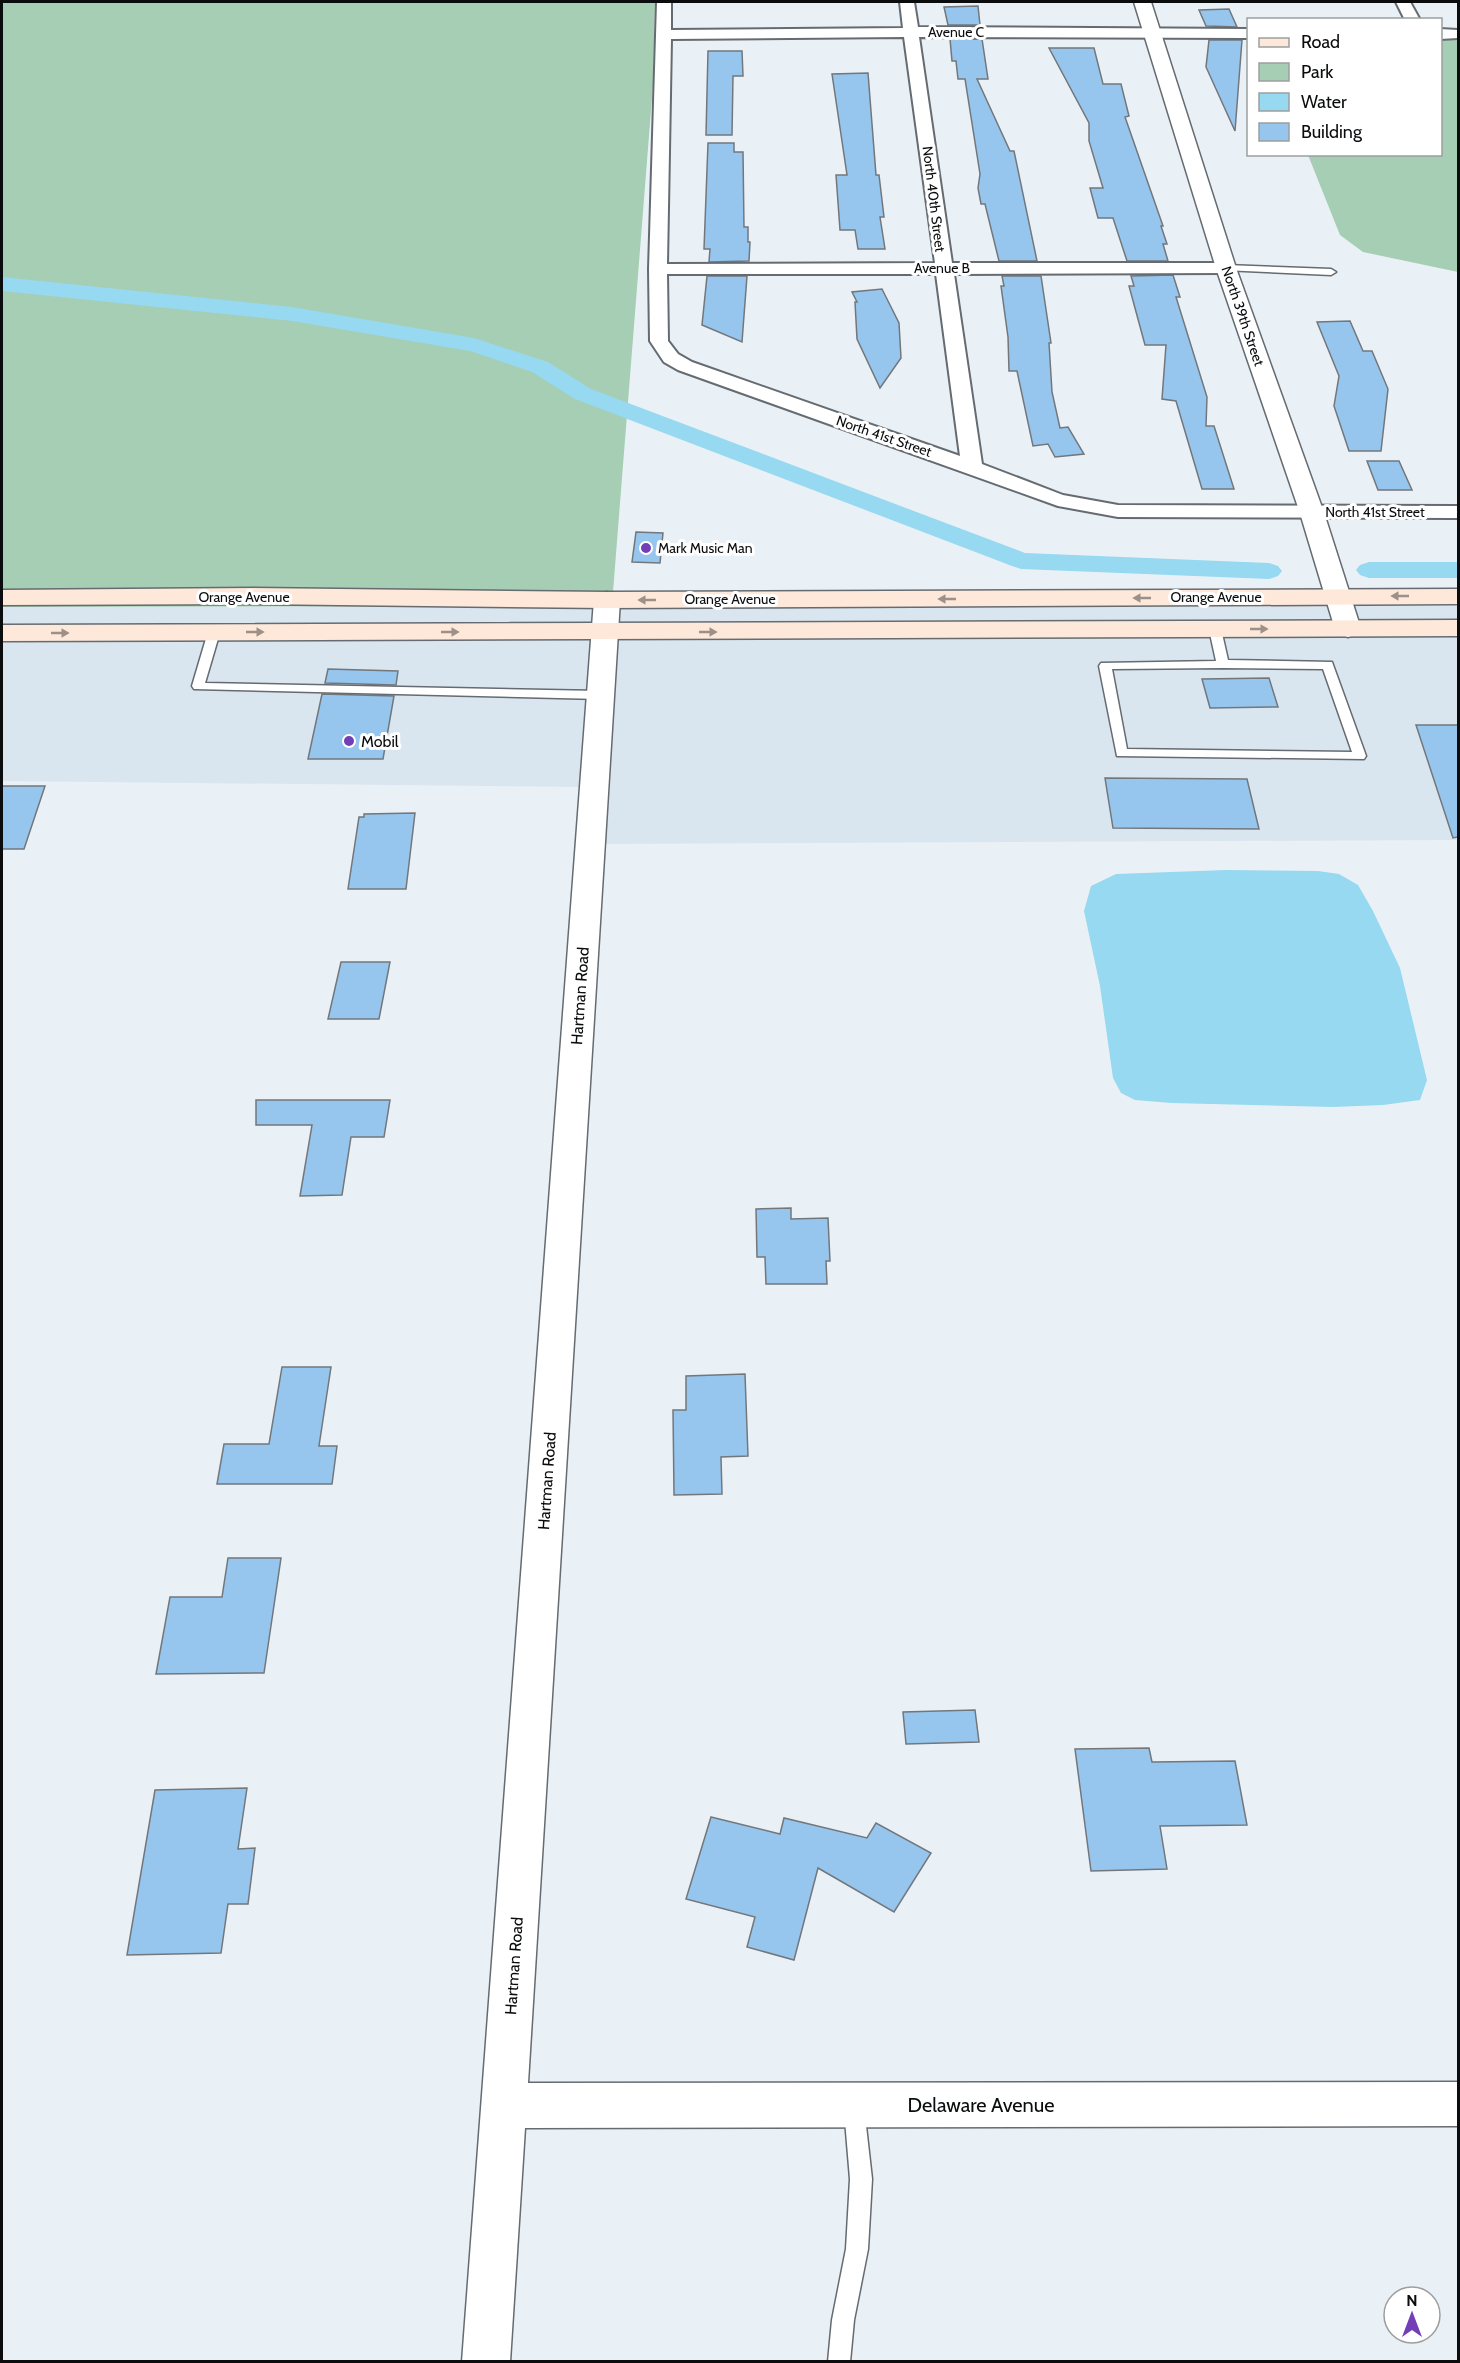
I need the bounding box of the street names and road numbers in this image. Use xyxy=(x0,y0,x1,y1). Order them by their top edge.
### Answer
street label: Avenue C xyxy=(928,23,984,41)
street label: North 40th Street xyxy=(919,145,949,253)
street label: Avenue B xyxy=(914,259,970,277)
street label: North 39th Street xyxy=(1218,264,1269,368)
street label: North 41st Street xyxy=(834,411,934,461)
street label: North 41st Street xyxy=(1325,503,1425,521)
street label: Orange Avenue xyxy=(198,588,290,606)
street label: Orange Avenue xyxy=(1170,588,1262,606)
street label: Orange Avenue xyxy=(684,590,776,608)
street label: Hartman Road xyxy=(567,946,593,1046)
street label: Hartman Road xyxy=(534,1431,560,1531)
street label: Hartman Road xyxy=(501,1916,527,2016)
street label: Delaware Avenue xyxy=(908,2093,1054,2117)

